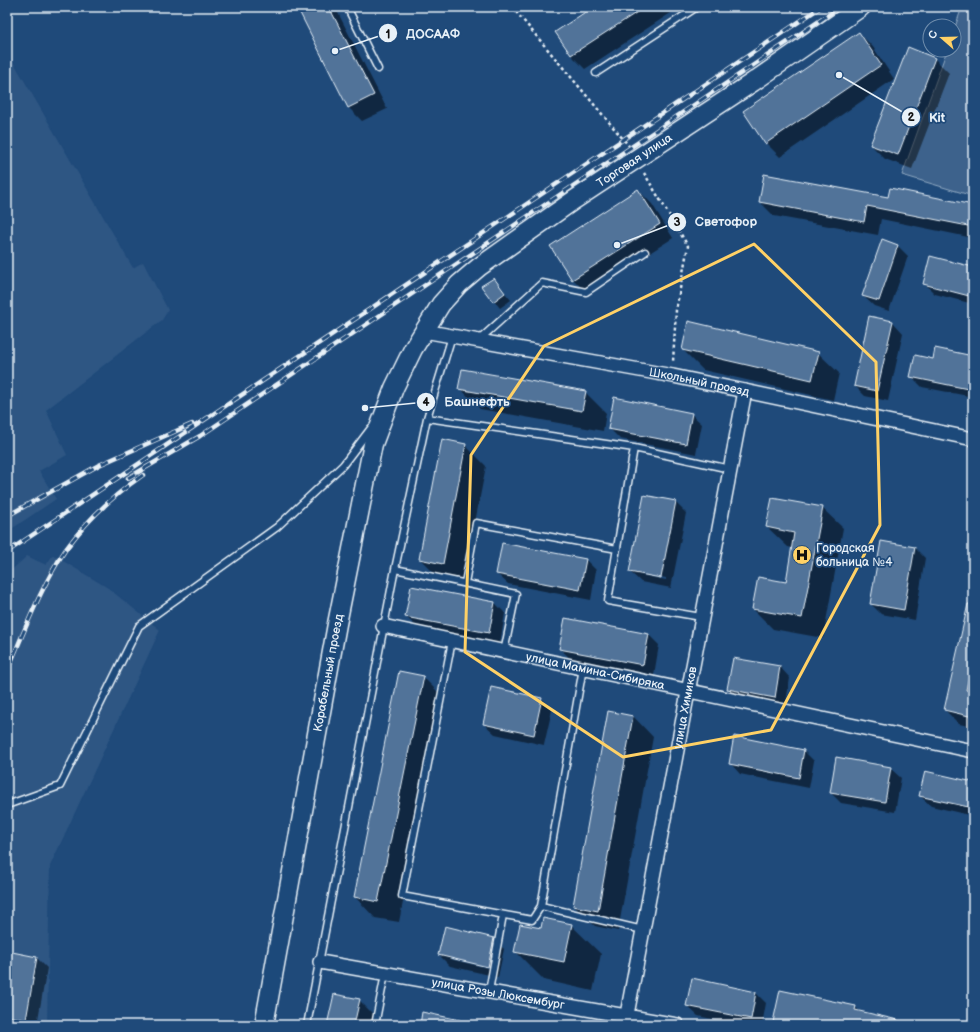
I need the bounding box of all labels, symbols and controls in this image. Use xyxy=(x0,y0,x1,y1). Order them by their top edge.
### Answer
north arrow xyxy=(922,18,962,58)
callout: ДОСААФ xyxy=(378,21,468,46)
text: ДОСААФ xyxy=(406,26,460,42)
text: 1 xyxy=(385,27,391,42)
text: С xyxy=(926,29,941,41)
callout: Kit xyxy=(901,105,953,130)
text: 2 xyxy=(907,110,915,125)
text: Kit xyxy=(929,110,946,126)
street label: Торговая улица xyxy=(594,130,675,191)
callout: Светофор xyxy=(667,209,766,234)
text: Светофор xyxy=(695,214,757,230)
text: 3 xyxy=(673,215,681,230)
street label: Школьный проезд xyxy=(648,365,751,400)
callout: Башнефть xyxy=(416,389,517,414)
text: Башнефть xyxy=(444,394,510,410)
text: 4 xyxy=(422,395,430,410)
place label: Городская больница №4 xyxy=(816,541,893,570)
hospital icon: Городская больница №4 xyxy=(791,544,813,566)
street label: Корабельный проезд xyxy=(311,612,347,733)
street label: улица Мамина-Сибиряка xyxy=(524,649,666,693)
street label: улица Химиков xyxy=(670,664,701,750)
street label: улица Розы Люксембург xyxy=(430,975,566,1013)

